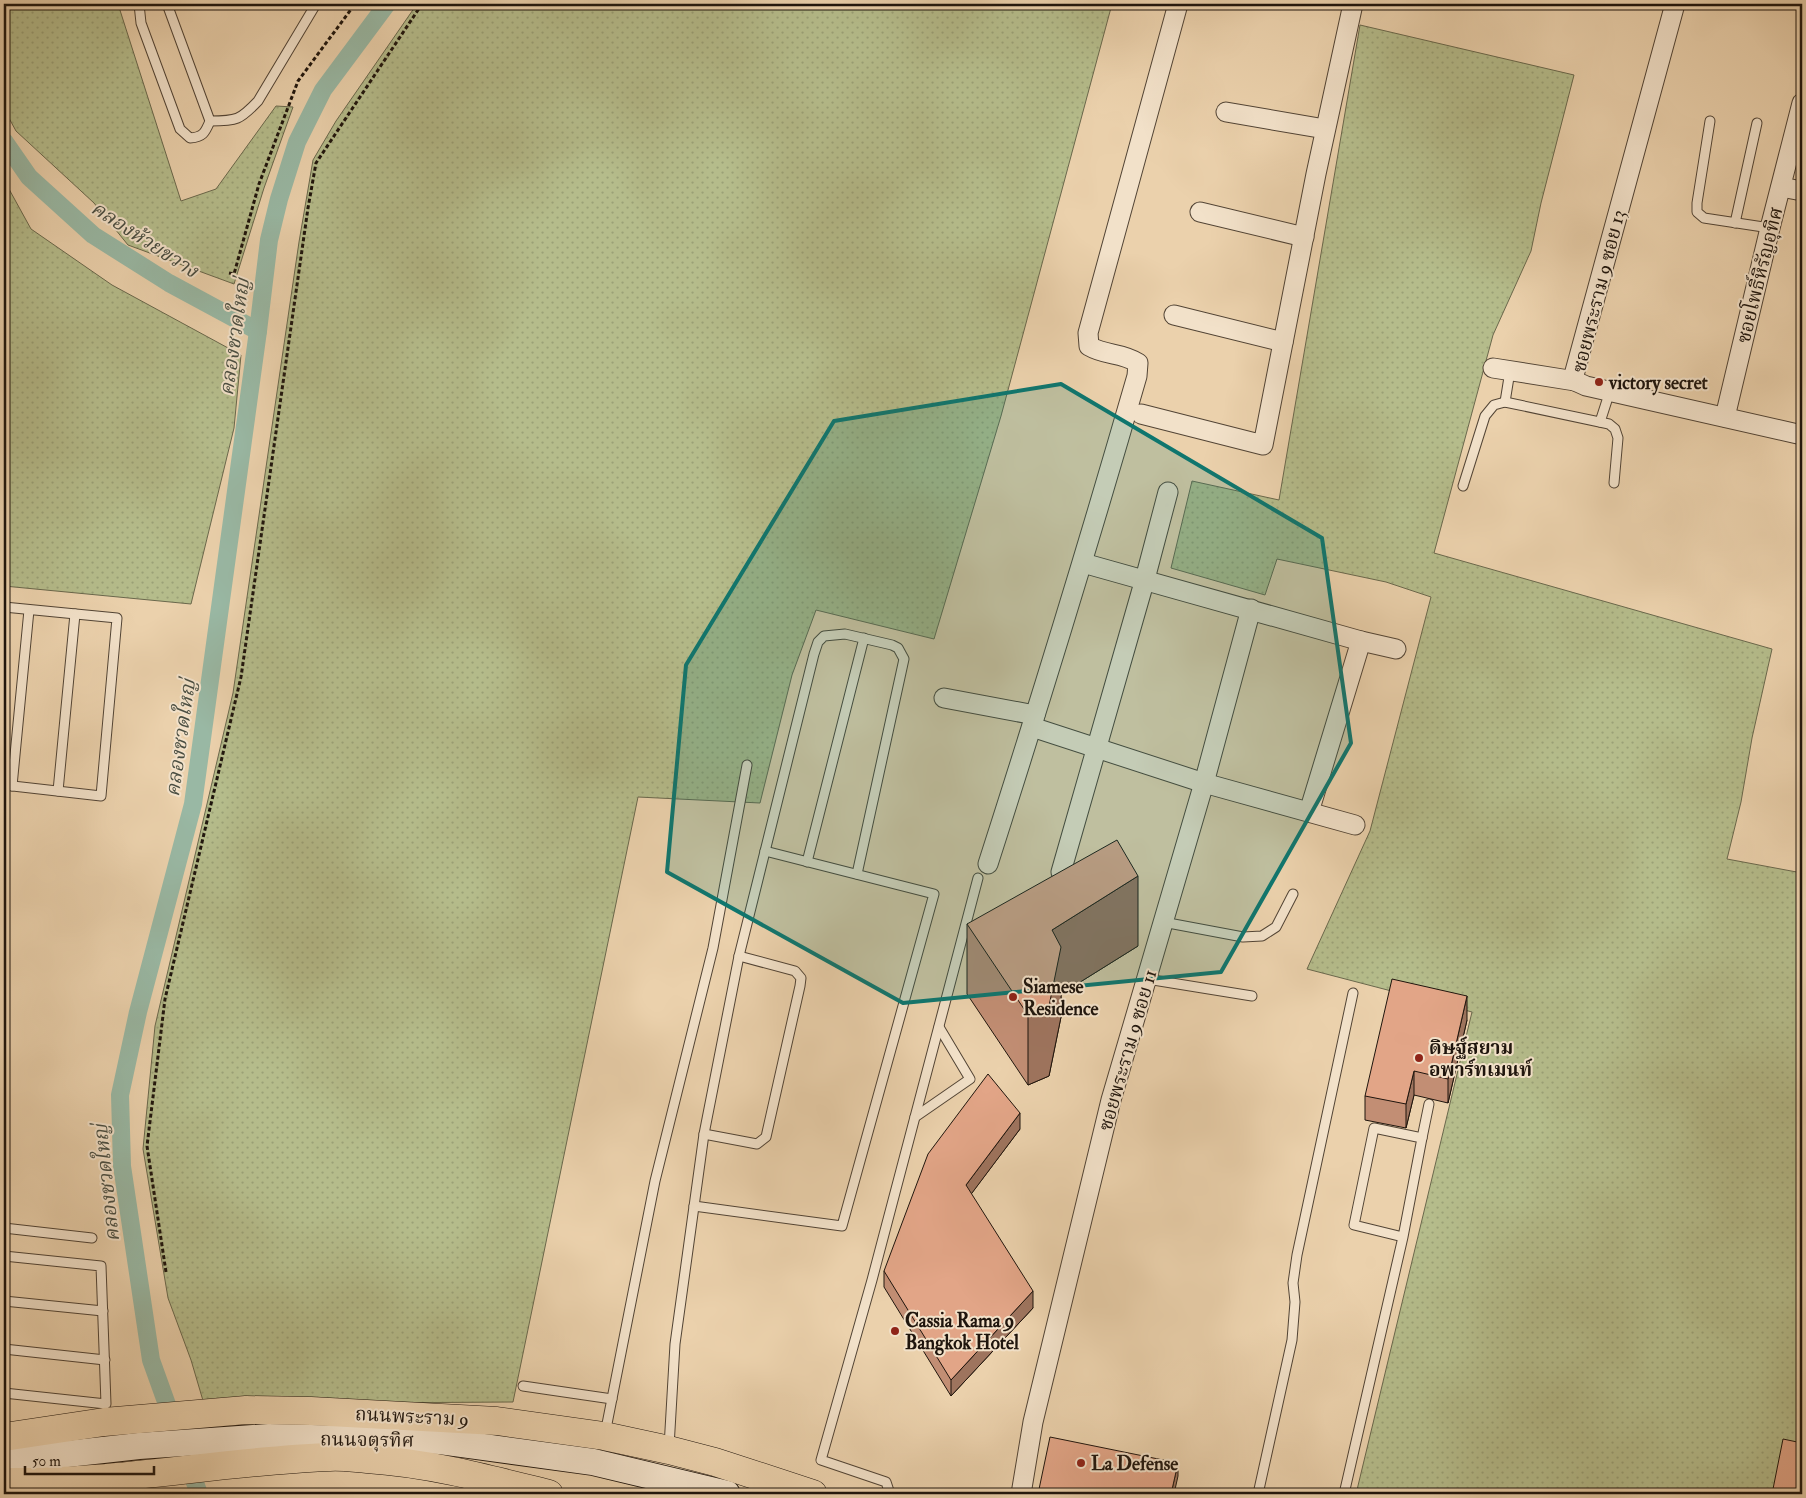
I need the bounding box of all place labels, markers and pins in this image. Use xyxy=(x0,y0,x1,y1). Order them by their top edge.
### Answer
place label: victory secret xyxy=(1608,371,1709,396)
marker: victory secret xyxy=(1593,376,1605,388)
place label: Siamese Residence xyxy=(1023,975,1099,1021)
marker: Siamese Residence xyxy=(1007,991,1019,1003)
place label: ดิษฐ์สยาม อพาร์ทเมนท์ xyxy=(1429,1036,1533,1082)
marker: ดิษฐ์สยาม อพาร์ทเมนท์ xyxy=(1413,1052,1425,1064)
place label: Cassia Rama 9 Bangkok Hotel xyxy=(905,1309,1019,1356)
marker: Cassia Rama 9 Bangkok Hotel xyxy=(889,1325,901,1337)
place label: La Defense xyxy=(1091,1452,1178,1476)
marker: La Defense xyxy=(1075,1457,1087,1469)

